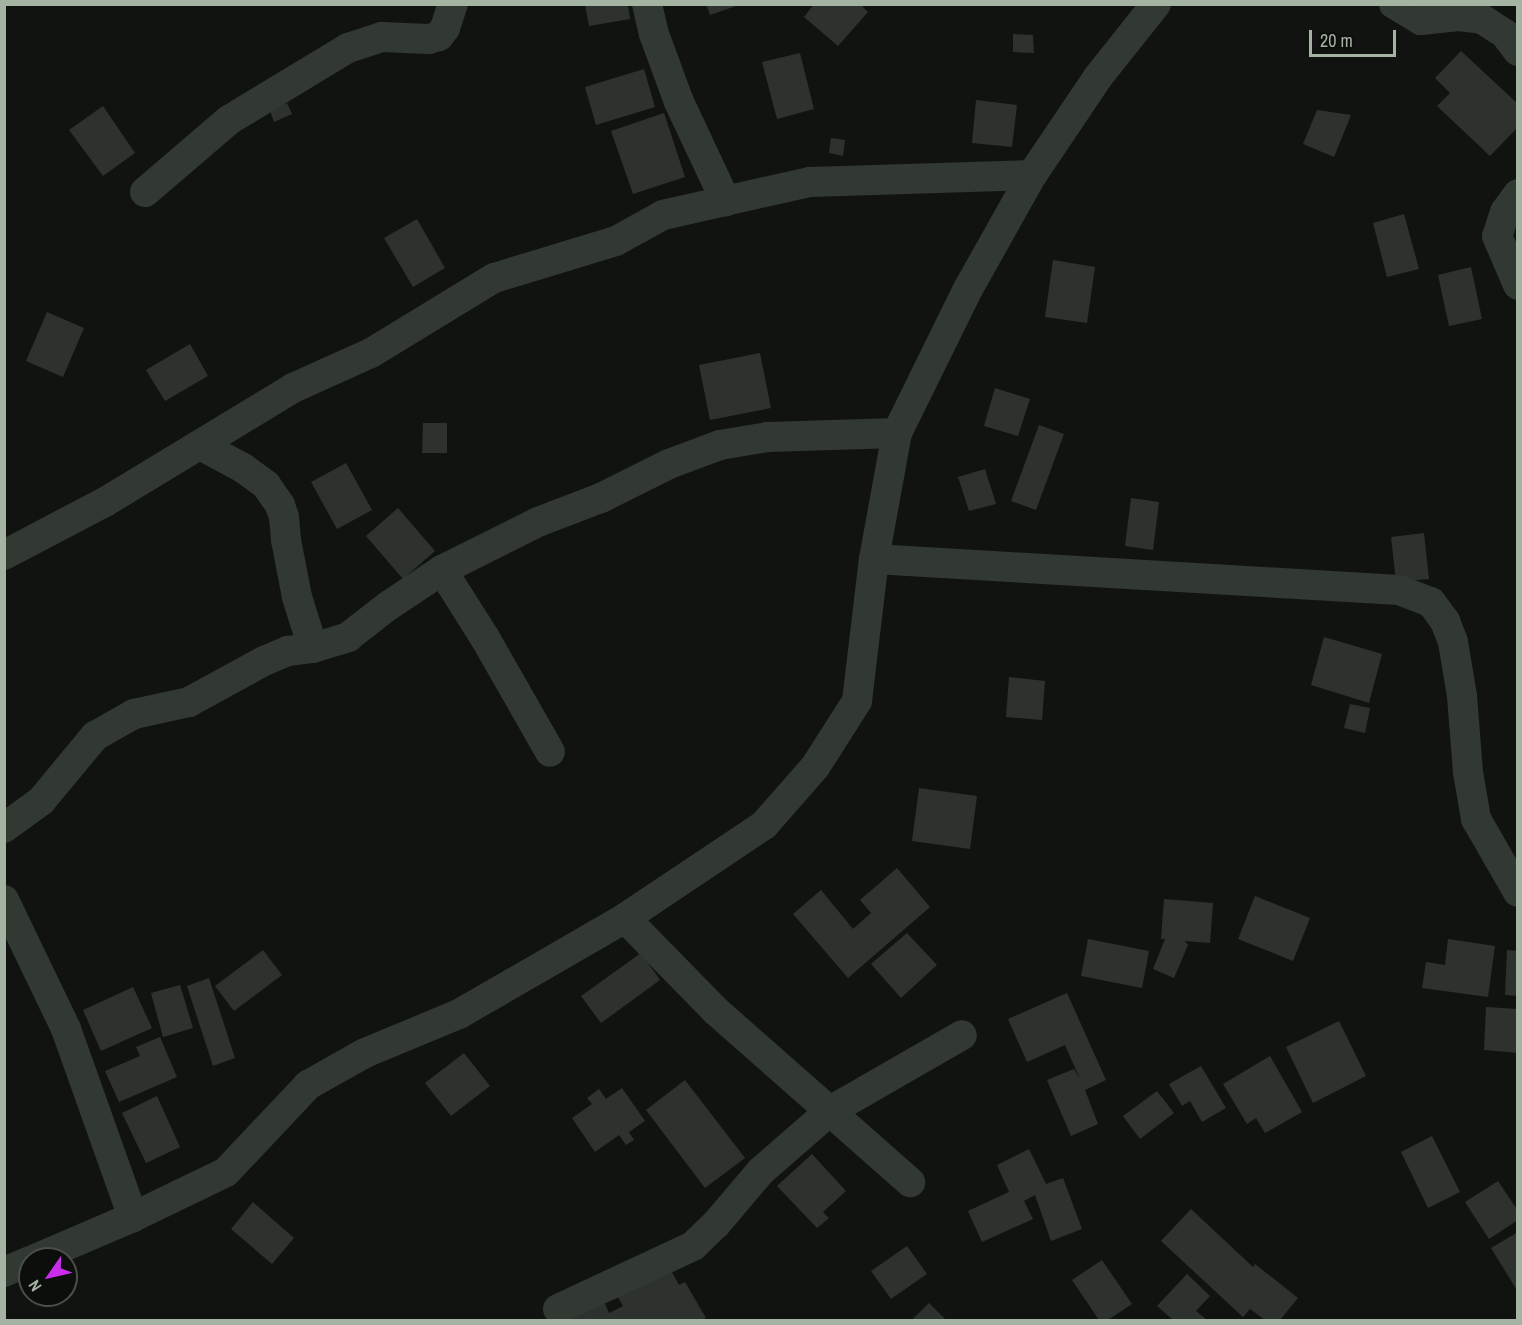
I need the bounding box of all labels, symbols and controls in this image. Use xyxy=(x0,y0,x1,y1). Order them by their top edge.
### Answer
scale bar xyxy=(1312,18,1399,56)
text: 20 m xyxy=(1320,28,1353,53)
north arrow xyxy=(18,1247,78,1307)
text: N xyxy=(23,1276,47,1296)

